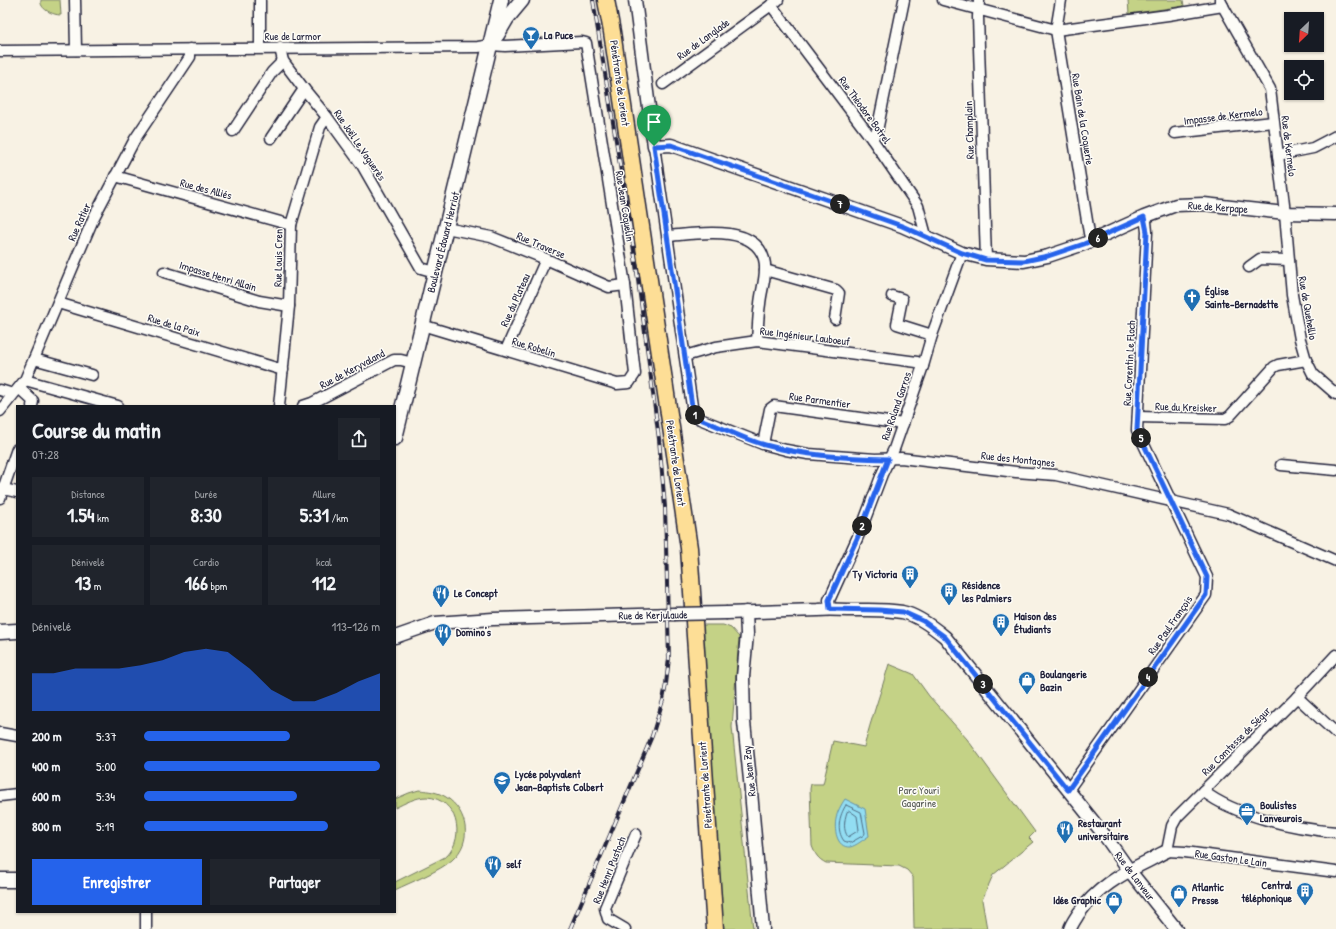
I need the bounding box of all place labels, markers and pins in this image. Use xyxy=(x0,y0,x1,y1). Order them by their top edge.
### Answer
bar icon: La Puce xyxy=(521,25,541,50)
place label: La Puce xyxy=(544,28,574,42)
pin xyxy=(637,105,671,146)
pin: 7 xyxy=(830,194,850,214)
pin: 6 xyxy=(1088,228,1108,248)
place label: Église Sainte-Bernadette xyxy=(1205,284,1279,311)
church icon: Église Sainte-Bernadette xyxy=(1182,287,1202,312)
pin: 1 xyxy=(685,405,705,425)
pin: 5 xyxy=(1131,428,1151,448)
pin: 2 xyxy=(852,516,872,536)
building icon: Ty Victoria xyxy=(900,564,920,589)
place label: Ty Victoria xyxy=(852,567,898,582)
place label: Résidence les Palmiers xyxy=(962,578,1012,605)
building icon: Résidence les Palmiers xyxy=(939,581,959,606)
restaurant icon: Le Concept xyxy=(431,583,451,608)
place label: Le Concept xyxy=(454,586,499,601)
place label: Maison des Étudiants xyxy=(1014,609,1057,636)
building icon: Maison des Étudiants xyxy=(991,612,1011,637)
restaurant icon: Domino's xyxy=(433,622,453,647)
place label: Domino's xyxy=(456,625,492,639)
place label: Boulangerie Bazin xyxy=(1040,667,1088,694)
pin: 4 xyxy=(1138,667,1158,687)
shop icon: Boulangerie Bazin xyxy=(1017,670,1037,695)
pin: 3 xyxy=(973,674,993,694)
place label: Lycée polyvalent Jean-Baptiste Colbert xyxy=(515,767,604,795)
school or university icon: Lycée polyvalent Jean-Baptiste Colbert xyxy=(492,770,512,795)
place label: Boulistes Lanveurois xyxy=(1260,798,1303,825)
office icon: Boulistes Lanveurois xyxy=(1237,801,1257,826)
place label: Restaurant universitaire xyxy=(1078,816,1129,843)
restaurant icon: Restaurant universitaire xyxy=(1055,819,1075,844)
restaurant icon: self xyxy=(483,854,503,879)
place label: self xyxy=(506,857,523,871)
place label: Central téléphonique xyxy=(1240,878,1293,906)
place label: Atlantic Presse xyxy=(1192,880,1225,907)
building icon: Central téléphonique xyxy=(1295,881,1315,906)
shop icon: Atlantic Presse xyxy=(1169,883,1189,908)
shop icon: Idée Graphic xyxy=(1104,890,1124,915)
place label: Idée Graphic xyxy=(1053,893,1102,908)

